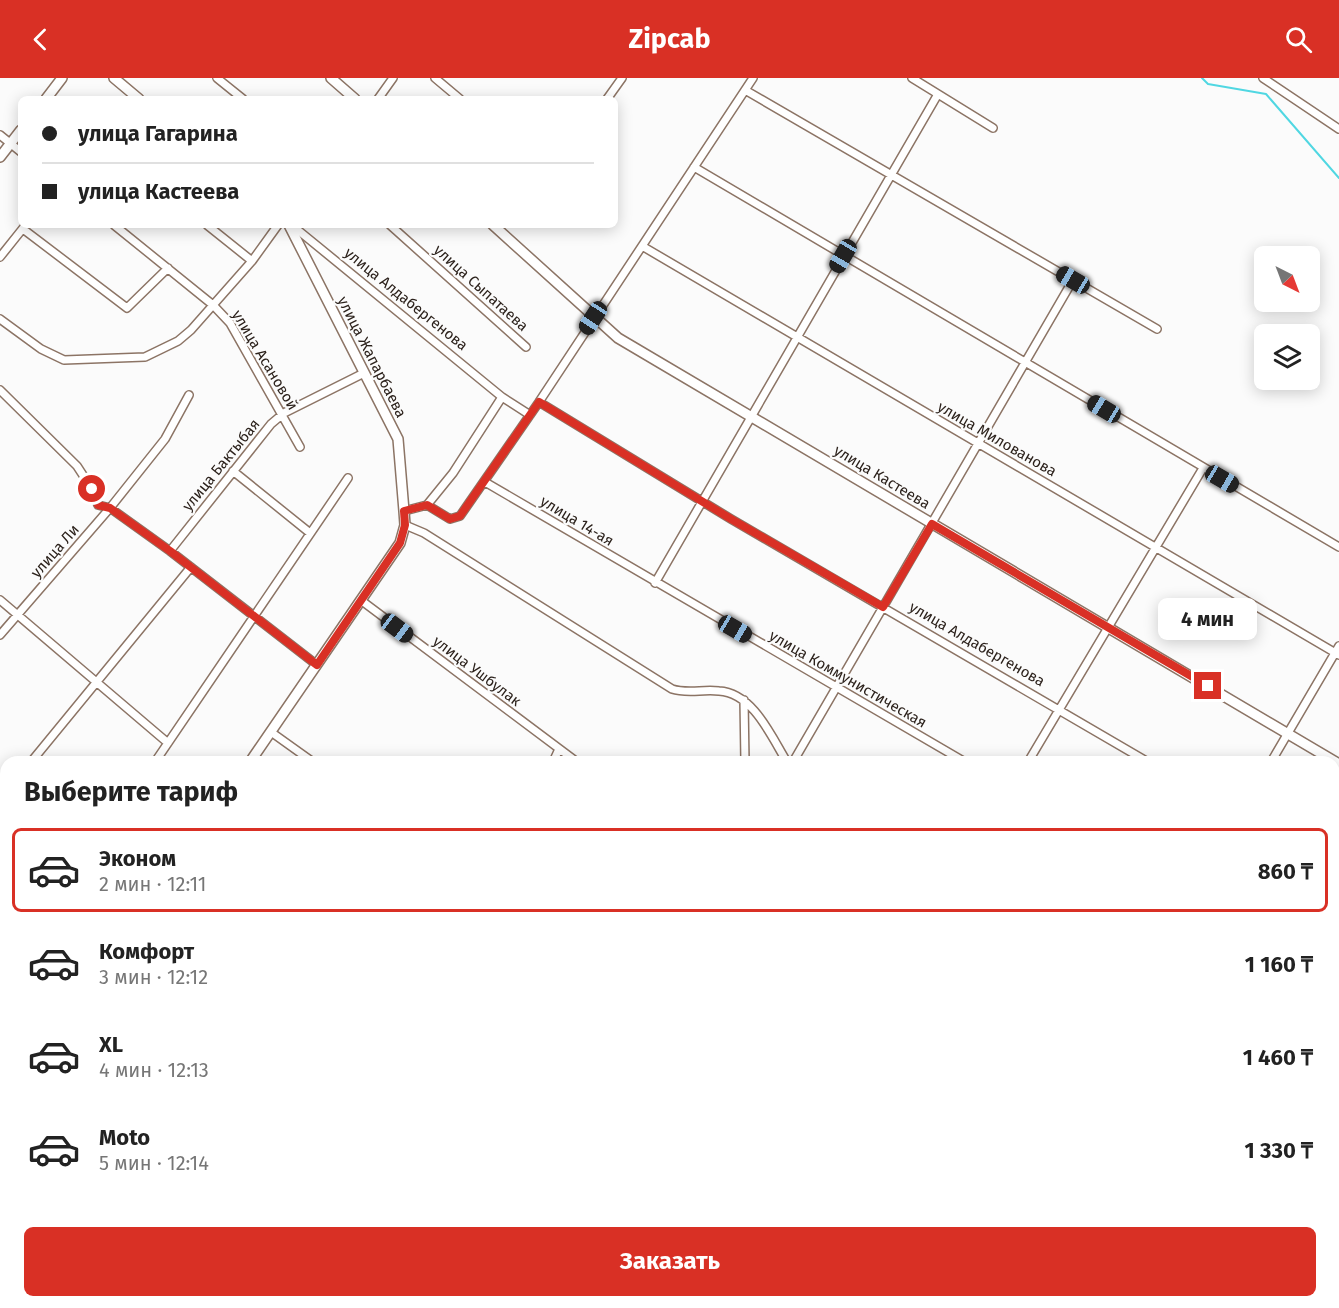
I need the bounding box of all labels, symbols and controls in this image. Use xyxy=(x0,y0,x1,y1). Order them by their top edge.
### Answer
icon: back xyxy=(24,23,57,56)
text: Zipcab xyxy=(629,23,711,55)
icon: search xyxy=(1282,23,1315,56)
text: улица Гагарина xyxy=(78,120,238,147)
text: улица Кастеева xyxy=(78,178,239,205)
car xyxy=(826,236,860,276)
street label: улица Сыпатаева xyxy=(430,241,532,335)
street label: улица Алдабергенова xyxy=(341,244,471,354)
north arrow xyxy=(1254,246,1320,312)
map controls xyxy=(1254,246,1320,390)
car xyxy=(1053,263,1093,297)
street label: улица Жапарбаева xyxy=(334,293,410,421)
car xyxy=(576,298,610,338)
street label: улица Асановой xyxy=(228,307,302,413)
button: layers xyxy=(1254,324,1320,390)
car xyxy=(1084,392,1124,426)
street label: улица Милованова xyxy=(934,398,1060,480)
street label: улица Бактыбая xyxy=(178,415,264,515)
street label: улица Кастеева xyxy=(831,441,933,513)
car xyxy=(1202,462,1242,496)
route start xyxy=(78,475,105,502)
street label: улица 14-ая xyxy=(537,492,617,550)
street label: улица Ли xyxy=(27,521,83,581)
street label: улица Алдабергенова xyxy=(906,598,1048,690)
callout: 4 мин xyxy=(1158,599,1258,641)
text: 4 мин xyxy=(1181,607,1234,631)
car xyxy=(377,610,417,646)
car xyxy=(715,612,755,646)
street label: улица Коммунистическая xyxy=(766,626,930,732)
street label: улица Ушбулак xyxy=(429,632,525,710)
route end xyxy=(1194,672,1221,699)
text: Выберите тариф xyxy=(24,776,238,808)
icon: car xyxy=(27,843,81,897)
text: Эконом xyxy=(99,845,176,872)
text: 860 ₸ xyxy=(1258,858,1313,885)
text: 2 мин · 12:11 xyxy=(99,872,206,896)
icon: car xyxy=(27,936,81,990)
text: Комфорт xyxy=(99,938,194,965)
text: 1 160 ₸ xyxy=(1245,951,1313,978)
text: 3 мин · 12:12 xyxy=(99,965,208,989)
icon: car xyxy=(27,1029,81,1083)
text: XL xyxy=(99,1031,123,1058)
text: 1 460 ₸ xyxy=(1243,1044,1313,1071)
text: 4 мин · 12:13 xyxy=(99,1058,209,1082)
icon: car xyxy=(27,1122,81,1176)
text: Moto xyxy=(99,1124,150,1151)
text: 1 330 ₸ xyxy=(1245,1137,1313,1164)
text: 5 мин · 12:14 xyxy=(99,1151,209,1175)
button: Заказать xyxy=(24,1227,1316,1296)

